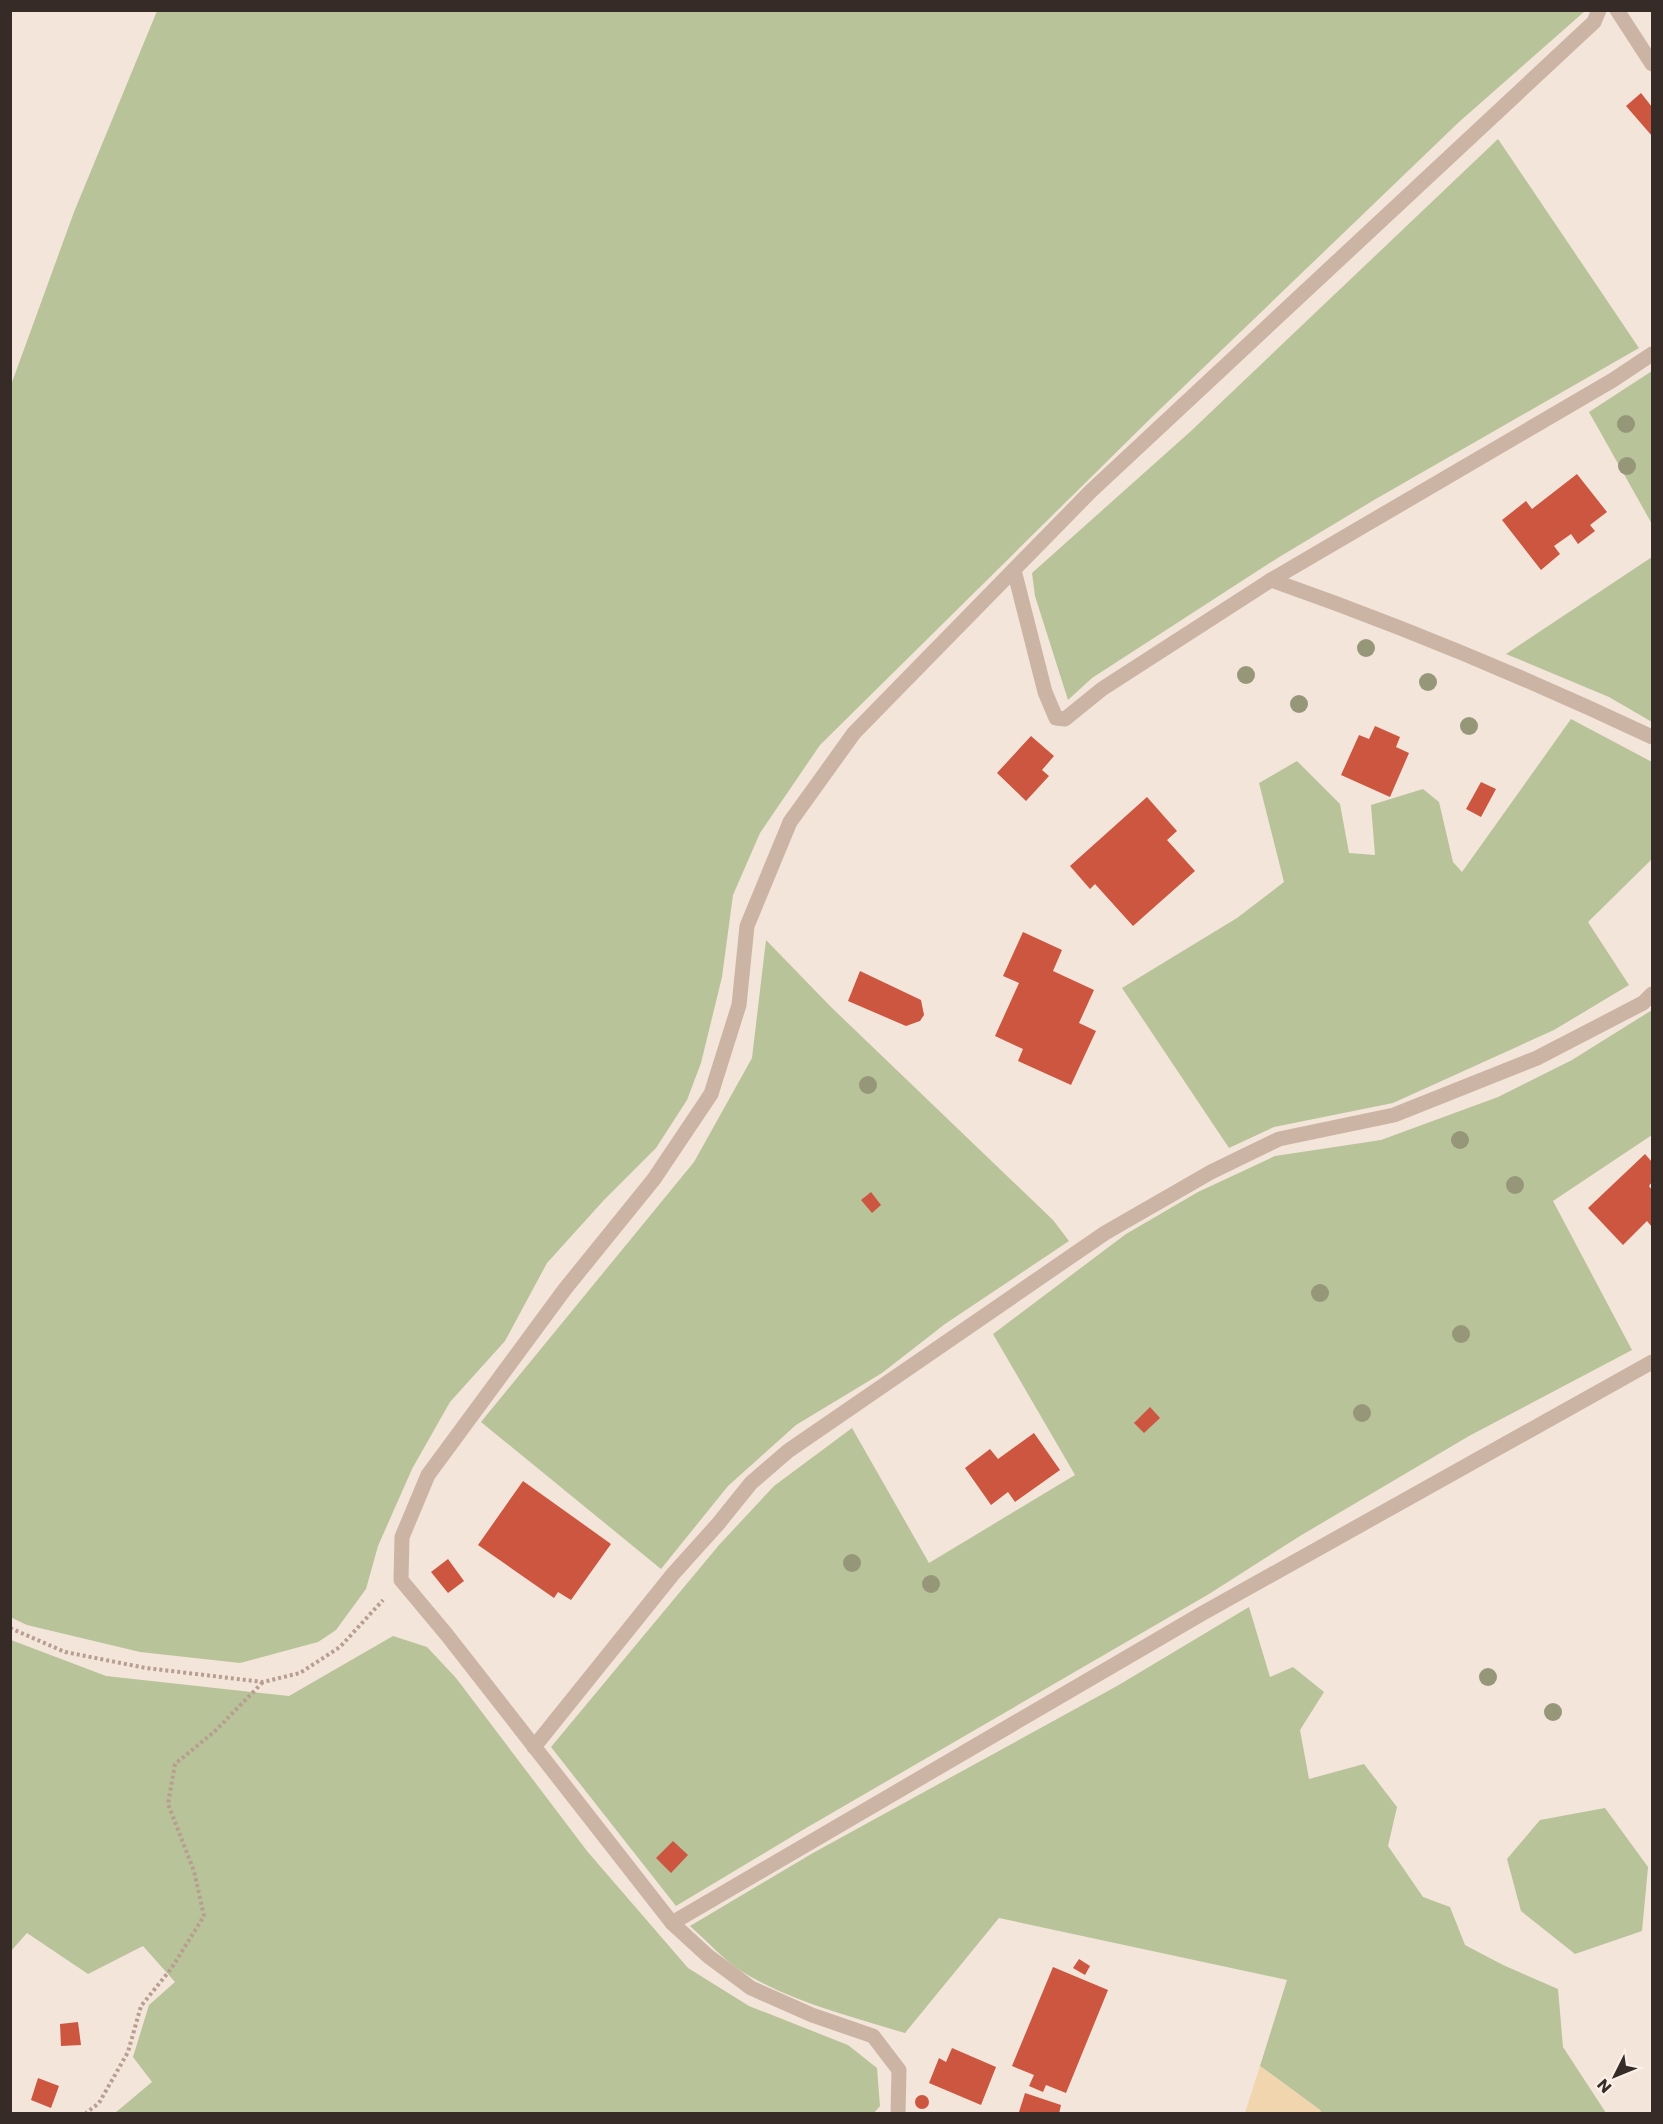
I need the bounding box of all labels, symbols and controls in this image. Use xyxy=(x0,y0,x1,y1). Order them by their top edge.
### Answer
north arrow xyxy=(1585,2046,1645,2106)
text: N xyxy=(1592,2074,1617,2098)

